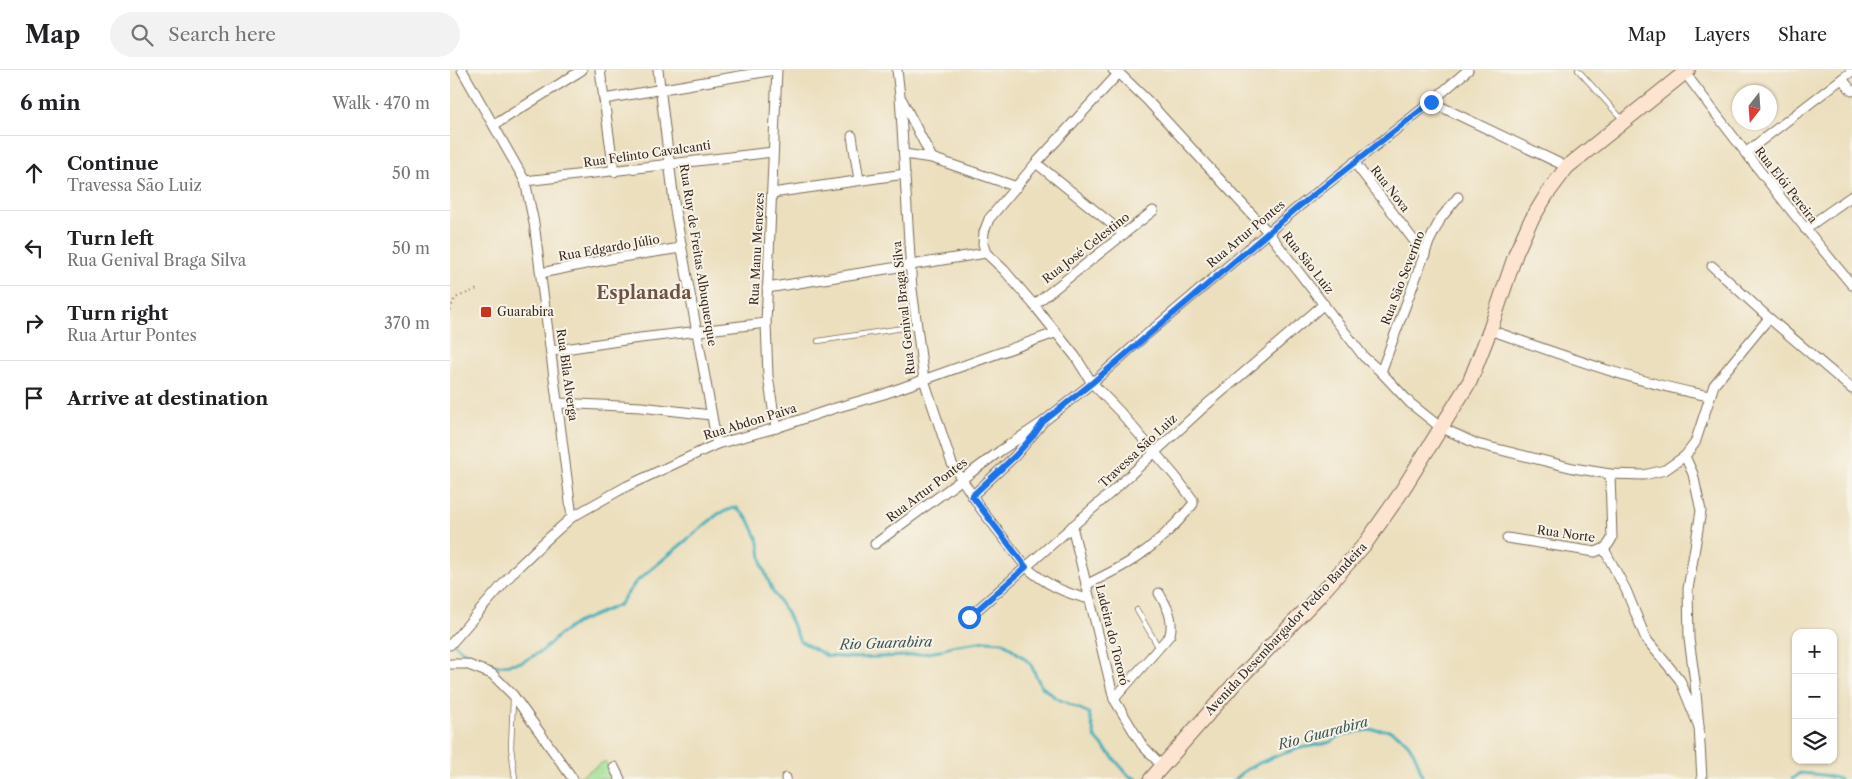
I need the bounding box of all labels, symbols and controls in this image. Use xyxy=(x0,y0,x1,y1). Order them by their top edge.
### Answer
search box xyxy=(110,12,460,57)
text: Map xyxy=(25,20,80,49)
icon: search xyxy=(128,21,156,49)
text: Search here xyxy=(168,23,276,46)
text: Map xyxy=(1628,24,1666,46)
text: Layers xyxy=(1694,24,1750,46)
text: Share xyxy=(1778,24,1827,46)
north arrow xyxy=(1732,85,1777,130)
text: 6 min xyxy=(20,90,81,115)
route end xyxy=(1420,91,1443,114)
text: Walk · 470 m xyxy=(332,93,430,113)
street label: Rua Felinto Cavalcanti xyxy=(582,137,712,170)
street label: Rua Elói Pereira xyxy=(1752,144,1821,226)
text: Continue xyxy=(67,152,159,175)
icon: ahead xyxy=(20,159,48,187)
text: 50 m xyxy=(392,163,430,183)
street label: Rua Ruy de Freitas Albuquerque xyxy=(677,163,720,348)
street label: Rua Nova xyxy=(1368,163,1414,215)
text: Travessa São Luiz xyxy=(67,175,202,195)
street label: Rua Manu Menezes xyxy=(746,192,767,306)
street label: Rua Artur Pontes xyxy=(1204,197,1288,271)
street label: Rua José Celestino xyxy=(1039,209,1132,286)
text: Turn left xyxy=(67,227,154,250)
street label: Rua São Luiz xyxy=(1280,229,1337,297)
street label: Rua São Severino xyxy=(1378,229,1427,327)
street label: Rua Edgardo Júlio xyxy=(557,231,661,264)
icon: left xyxy=(20,234,48,262)
text: 50 m xyxy=(392,238,430,258)
street label: Rua Genival Braga Silva xyxy=(889,240,918,376)
text: Rua Genival Braga Silva xyxy=(67,250,246,270)
district label: Esplanada xyxy=(596,282,692,304)
text: Turn right xyxy=(67,302,168,325)
place label: Guarabira xyxy=(497,304,555,319)
marker: Guarabira xyxy=(479,305,493,319)
icon: right xyxy=(20,309,48,337)
text: 370 m xyxy=(384,313,430,333)
text: Rua Artur Pontes xyxy=(67,325,197,345)
street label: Rua Bila Alverga xyxy=(554,328,581,423)
icon: arrive xyxy=(20,384,48,412)
text: Arrive at destination xyxy=(67,387,268,410)
street label: Rua Abdon Paiva xyxy=(701,400,799,443)
street label: Travessa São Luiz xyxy=(1096,411,1180,491)
street label: Rua Artur Pontes xyxy=(883,454,970,525)
street label: Rua Norte xyxy=(1536,522,1596,545)
street label: Avenida Desembargador Pedro Bandeira xyxy=(1201,539,1370,719)
street label: Ladeira do Tororó xyxy=(1093,583,1132,687)
route start xyxy=(958,606,981,629)
map controls xyxy=(1792,629,1837,764)
button: + xyxy=(1792,629,1837,674)
water label: Rio Guarabira xyxy=(838,632,933,654)
button: − xyxy=(1792,674,1837,719)
water label: Rio Guarabira xyxy=(1275,712,1371,754)
button: layers xyxy=(1792,719,1837,764)

